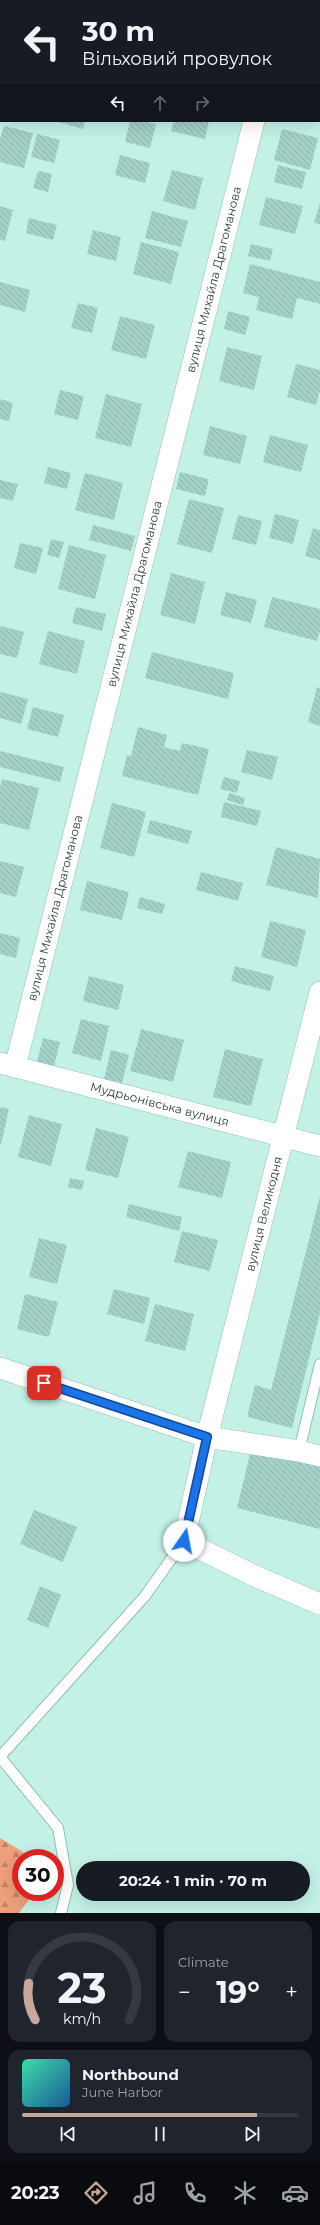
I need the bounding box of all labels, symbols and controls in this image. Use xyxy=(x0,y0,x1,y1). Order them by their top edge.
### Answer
text: 30 m xyxy=(82,14,155,48)
icon: left xyxy=(16,16,68,68)
text: Вільховий провулок xyxy=(82,48,272,70)
icon: left xyxy=(107,92,129,114)
icon: ahead xyxy=(149,92,171,114)
icon: right xyxy=(191,92,213,114)
street label: вулиця Михайла Драгоманова xyxy=(183,185,244,374)
street label: вулиця Михайла Драгоманова xyxy=(103,499,165,688)
street label: вулиця Михайла Драгоманова xyxy=(24,813,85,1003)
street label: Мудрьонівська вулиця xyxy=(89,1079,231,1129)
street label: вулиця Великодня xyxy=(242,1155,285,1273)
pin xyxy=(27,1366,61,1400)
icon: arrive xyxy=(33,1372,55,1394)
position arrow xyxy=(163,1520,205,1562)
speed limit sign: 30 xyxy=(12,1849,64,1901)
text: 20:24 · 1 min · 70 m xyxy=(119,1871,267,1890)
text: Climate xyxy=(178,1954,229,1970)
text: 23 xyxy=(57,1962,107,2012)
text: 19° xyxy=(216,1974,260,2011)
text: − xyxy=(178,1979,191,2006)
text: + xyxy=(285,1979,298,2006)
text: km/h xyxy=(63,2009,101,2027)
text: Northbound xyxy=(82,2065,179,2084)
text: June Harbor xyxy=(82,2084,163,2100)
icon: previous xyxy=(57,2123,79,2145)
icon: pause xyxy=(149,2123,171,2145)
icon: next xyxy=(241,2123,263,2145)
icon: directions xyxy=(82,2179,110,2207)
icon: music xyxy=(131,2179,159,2207)
icon: phone xyxy=(181,2179,209,2207)
icon: climate xyxy=(231,2179,259,2207)
icon: car xyxy=(281,2179,309,2207)
text: 20:23 xyxy=(11,2182,60,2204)

